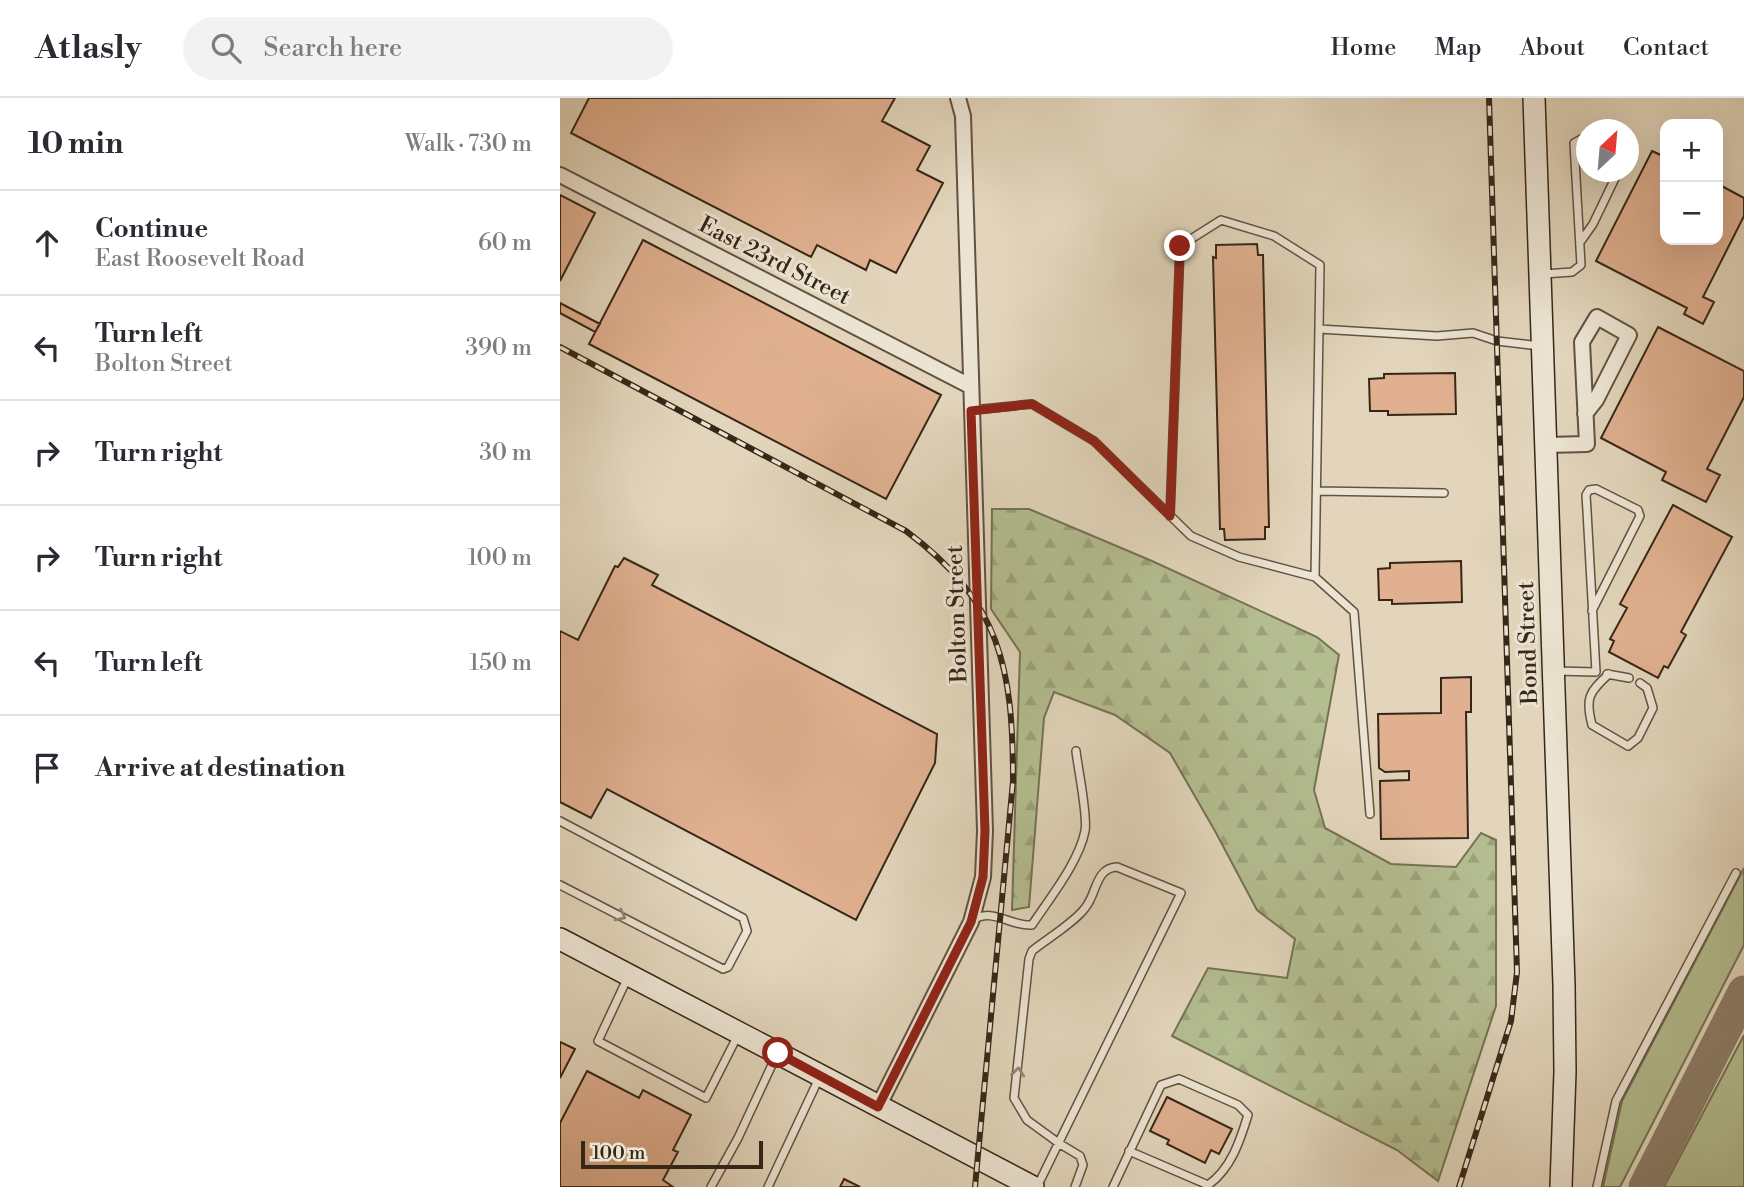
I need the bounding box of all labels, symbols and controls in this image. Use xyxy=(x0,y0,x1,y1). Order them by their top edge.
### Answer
search box xyxy=(183,17,673,80)
text: Atlasly xyxy=(35,28,141,69)
icon: search xyxy=(207,29,245,67)
text: Search here xyxy=(263,32,402,64)
text: Home xyxy=(1331,33,1396,63)
text: Map xyxy=(1434,33,1482,63)
text: About xyxy=(1520,33,1585,63)
text: Contact xyxy=(1623,33,1709,63)
north arrow xyxy=(1576,119,1639,182)
map controls xyxy=(1660,119,1723,245)
button: + xyxy=(1660,119,1723,182)
text: 10 min xyxy=(28,125,123,163)
text: Walk · 730 m xyxy=(405,130,532,158)
button: − xyxy=(1660,182,1723,245)
street label: East 23rd Street xyxy=(694,211,855,311)
text: Continue xyxy=(95,213,208,245)
icon: ahead xyxy=(28,224,66,262)
text: 60 m xyxy=(478,229,532,257)
route end xyxy=(1164,230,1195,261)
text: East Roosevelt Road xyxy=(95,245,305,273)
text: Turn left xyxy=(95,318,203,350)
icon: left xyxy=(28,329,66,367)
text: 390 m xyxy=(465,334,532,362)
text: Bolton Street xyxy=(95,350,233,378)
icon: right xyxy=(28,434,66,472)
text: Turn right xyxy=(95,437,223,469)
text: 30 m xyxy=(479,439,532,467)
icon: right xyxy=(28,539,66,577)
text: Turn right xyxy=(95,542,223,574)
text: 100 m xyxy=(467,544,532,572)
street label: Bolton Street xyxy=(941,545,973,684)
street label: Bond Street xyxy=(1512,581,1544,706)
icon: left xyxy=(28,644,66,682)
text: Turn left xyxy=(95,647,203,679)
text: 150 m xyxy=(469,649,532,677)
icon: arrive xyxy=(28,749,66,787)
text: Arrive at destination xyxy=(95,752,345,784)
one-way arrow xyxy=(613,908,626,921)
route start xyxy=(762,1037,793,1068)
one-way arrow xyxy=(1010,1066,1025,1077)
scale bar xyxy=(581,1138,763,1170)
text: 100 m xyxy=(592,1141,645,1165)

